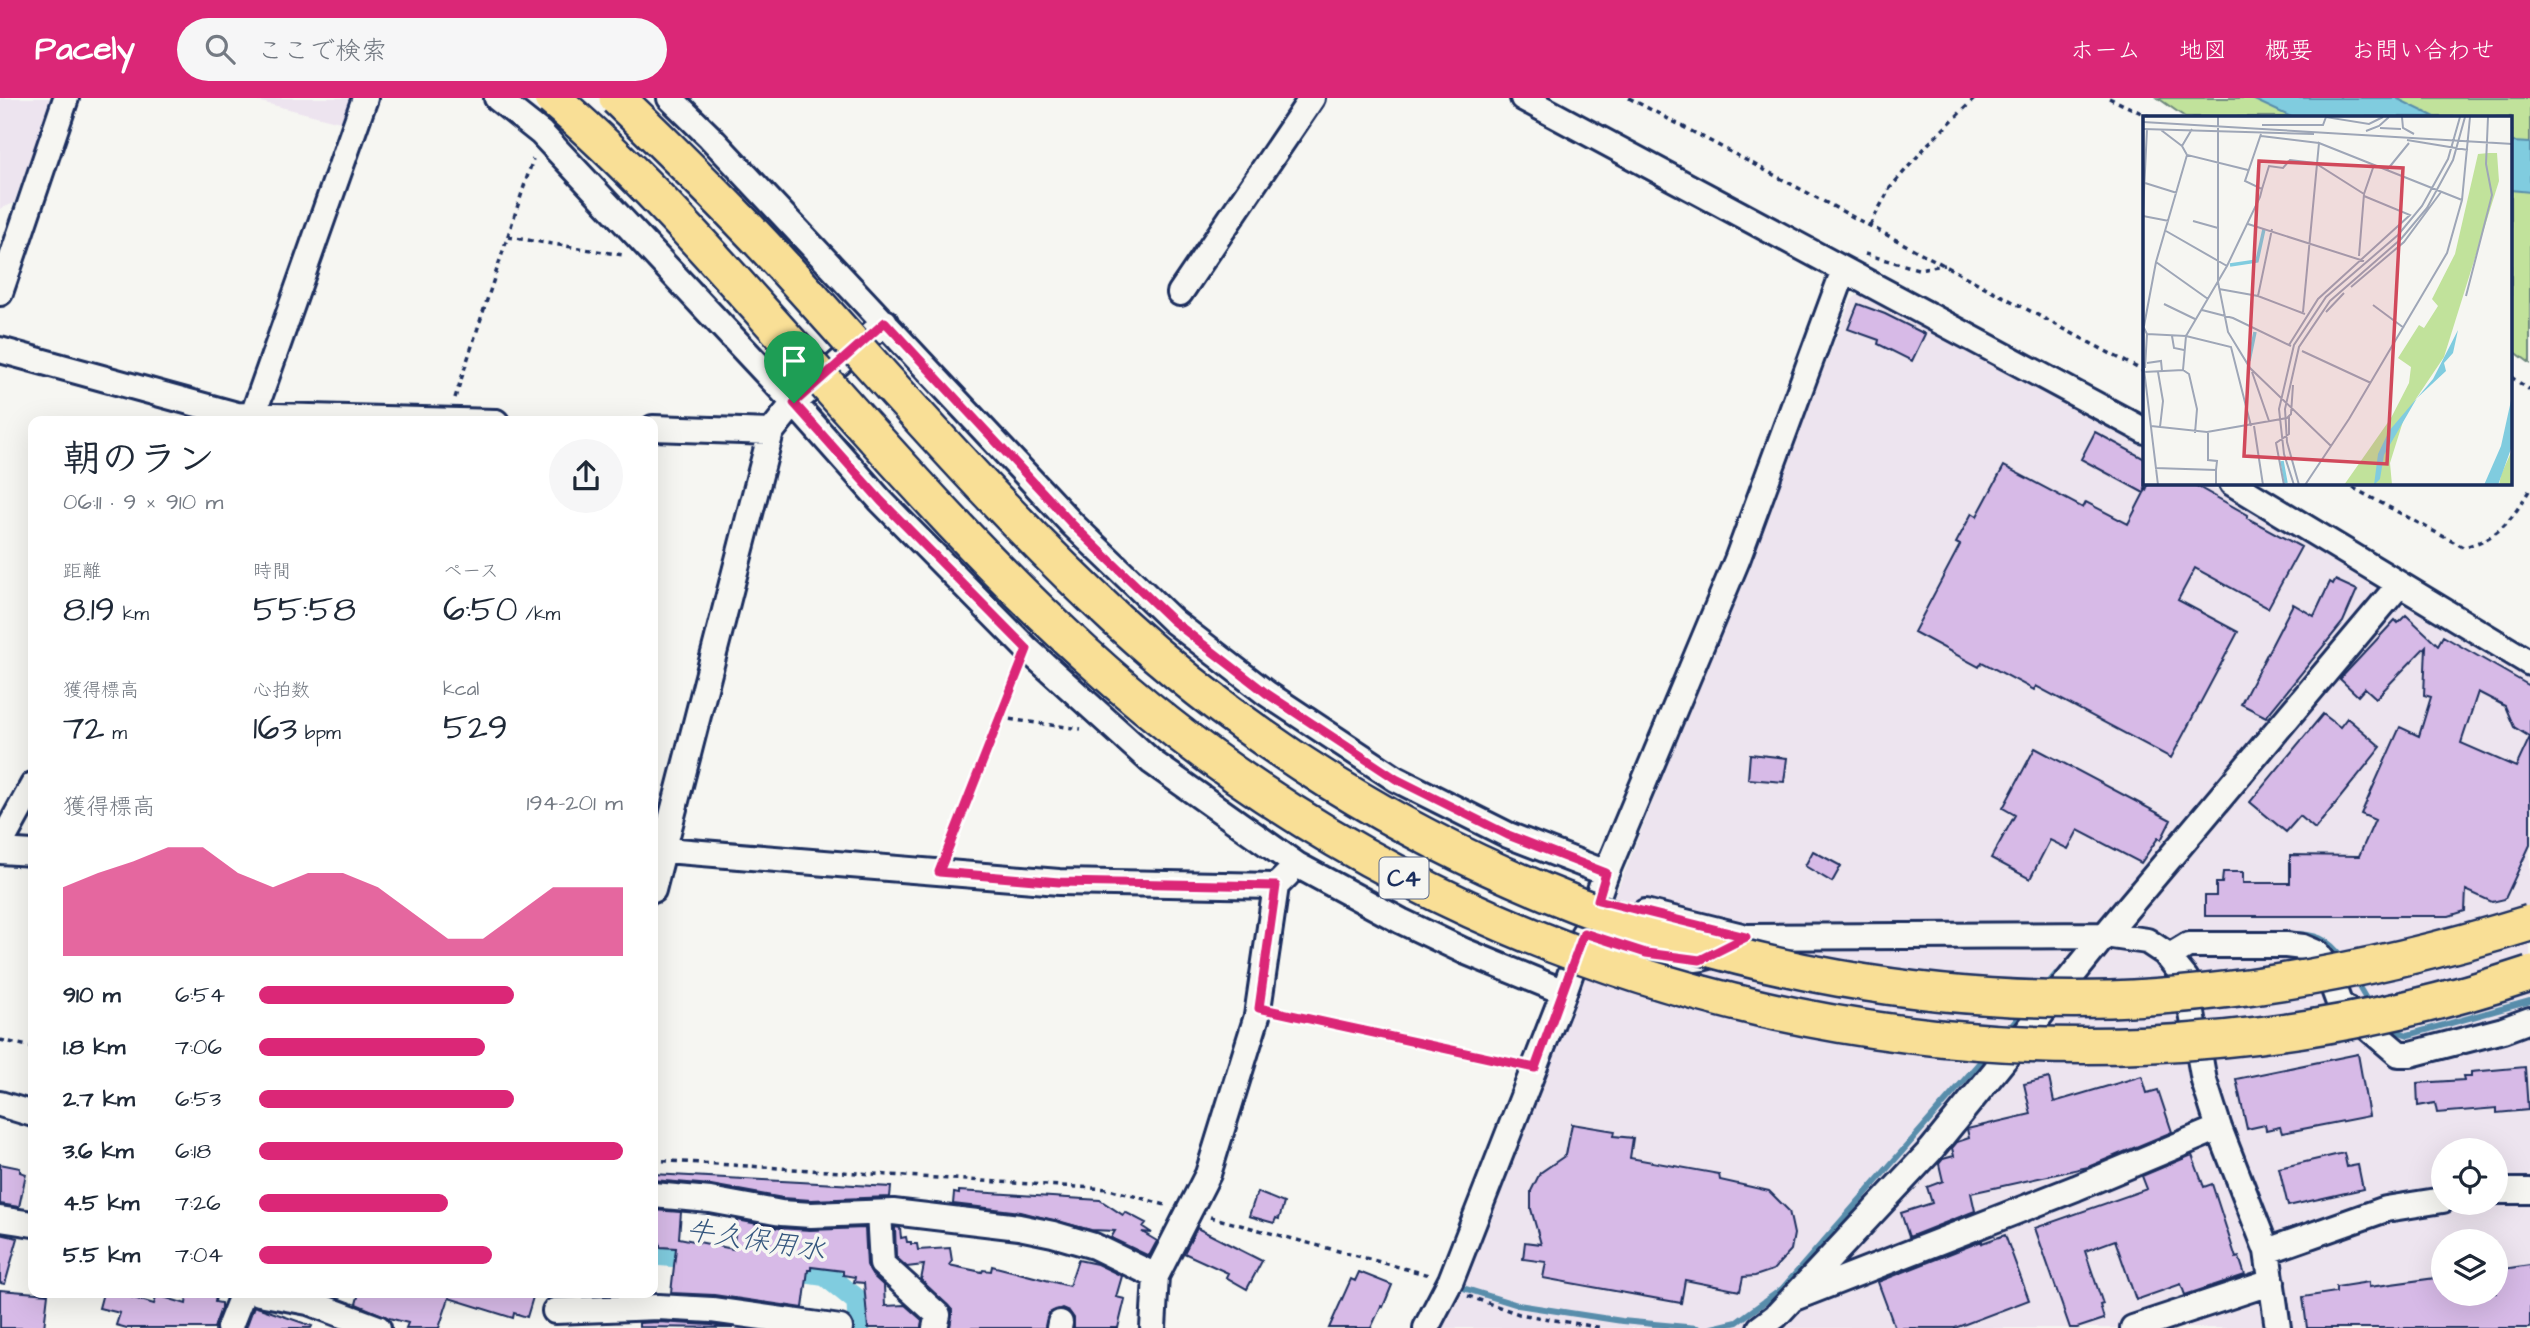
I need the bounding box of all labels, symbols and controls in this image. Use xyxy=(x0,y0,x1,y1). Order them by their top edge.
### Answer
search box xyxy=(177,18,667,81)
text: Pacely xyxy=(35,26,135,72)
icon: search xyxy=(201,30,239,68)
text: ここで検索 xyxy=(257,33,387,69)
text: ホーム xyxy=(2070,34,2141,68)
text: 地図 xyxy=(2179,34,2227,68)
text: 概要 xyxy=(2265,34,2313,68)
text: お問い合わせ xyxy=(2351,34,2495,68)
inset map xyxy=(2143,116,2512,485)
pin xyxy=(764,331,824,403)
icon: arrive xyxy=(775,342,813,380)
text: 朝のラン xyxy=(63,434,215,486)
button: share xyxy=(549,439,623,513)
text: 06:11 · 9 × 910 m xyxy=(63,486,223,518)
text: 距離 xyxy=(63,558,101,585)
text: 時間 xyxy=(253,558,291,585)
text: ペース xyxy=(443,558,499,585)
text: 8.19 xyxy=(63,585,115,634)
text: 55:58 xyxy=(253,585,356,634)
text: 6:50 xyxy=(443,585,518,634)
text: km xyxy=(115,601,149,628)
text: /km xyxy=(518,601,560,628)
text: kcal xyxy=(443,676,479,703)
text: 獲得標高 xyxy=(63,677,139,704)
text: 心拍数 xyxy=(253,677,310,704)
text: 529 xyxy=(443,703,508,752)
text: 72 xyxy=(63,704,105,753)
text: 163 xyxy=(253,704,297,753)
text: m xyxy=(105,720,127,747)
text: bpm xyxy=(297,720,341,747)
text: 194–201 m xyxy=(526,787,623,819)
text: 獲得標高 xyxy=(63,791,155,823)
road number: C4 xyxy=(1380,858,1428,898)
text: 910 m xyxy=(63,979,121,1011)
text: 6:54 xyxy=(175,979,225,1011)
text: 1.8 km xyxy=(63,1031,125,1063)
text: 7:06 xyxy=(175,1031,222,1063)
text: 2.7 km xyxy=(63,1083,135,1115)
text: 6:53 xyxy=(175,1083,221,1115)
text: 3.6 km xyxy=(63,1135,134,1167)
text: 6:18 xyxy=(175,1135,211,1167)
map controls xyxy=(2431,1138,2508,1306)
button: locate xyxy=(2431,1138,2508,1215)
text: 4.5 km xyxy=(63,1187,139,1219)
text: 7:26 xyxy=(175,1187,221,1219)
water label: 牛久保用水 xyxy=(684,1210,828,1271)
button: layers xyxy=(2431,1229,2508,1306)
text: 5.5 km xyxy=(63,1239,140,1271)
text: 7:04 xyxy=(175,1239,223,1271)

